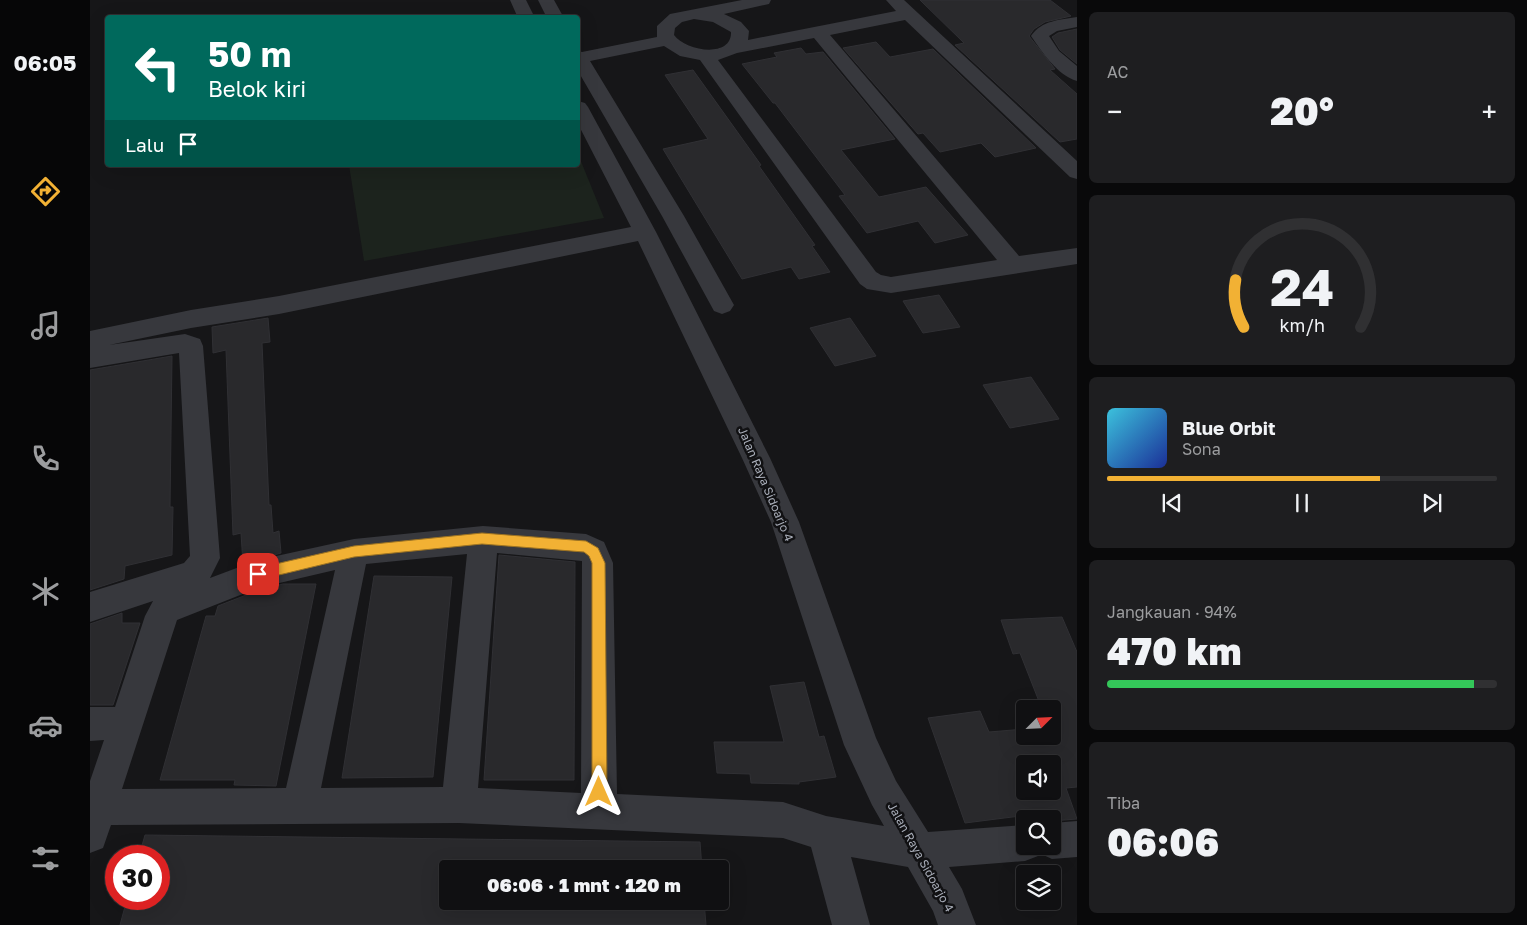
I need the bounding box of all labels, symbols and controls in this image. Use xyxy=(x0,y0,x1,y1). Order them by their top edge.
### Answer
text: 50 m xyxy=(208,33,291,75)
icon: left xyxy=(125,35,190,100)
text: 06:05 xyxy=(13,49,77,76)
text: AC xyxy=(1107,62,1128,82)
text: Belok kiri xyxy=(208,75,306,102)
text: 20° xyxy=(1270,88,1334,133)
text: − xyxy=(1107,95,1122,128)
text: + xyxy=(1482,95,1497,128)
icon: arrive xyxy=(174,130,202,158)
text: Lalu xyxy=(125,133,164,156)
icon: directions xyxy=(28,174,63,209)
text: 24 xyxy=(1270,255,1334,317)
icon: music xyxy=(28,308,63,343)
text: km/h xyxy=(1279,314,1325,336)
text: Blue Orbit xyxy=(1182,416,1276,439)
street label: Jalan Raya Sidoarjo 4 xyxy=(735,425,797,543)
text: Sona xyxy=(1182,439,1221,459)
icon: phone xyxy=(28,441,63,476)
icon: previous xyxy=(1158,489,1186,517)
icon: pause xyxy=(1288,489,1316,517)
icon: next xyxy=(1418,489,1446,517)
pin xyxy=(237,553,279,595)
icon: arrive xyxy=(244,560,272,588)
icon: climate xyxy=(28,574,63,609)
text: Jangkauan · 94% xyxy=(1107,602,1237,622)
text: 470 km xyxy=(1107,628,1242,673)
north arrow xyxy=(1016,700,1061,745)
map controls xyxy=(1016,700,1061,910)
icon: car xyxy=(28,708,63,743)
button: sound xyxy=(1016,755,1061,800)
position arrow xyxy=(572,765,624,817)
text: Tiba xyxy=(1107,793,1140,813)
street label: Jalan Raya Sidoarjo 4 xyxy=(885,800,957,914)
button: search xyxy=(1016,810,1061,855)
text: 06:06 xyxy=(1107,819,1219,864)
icon: filters xyxy=(28,841,63,876)
speed limit sign: 30 xyxy=(105,845,170,910)
button: layers xyxy=(1016,865,1061,910)
text: 06:06 · 1 mnt · 120 m xyxy=(487,873,681,896)

